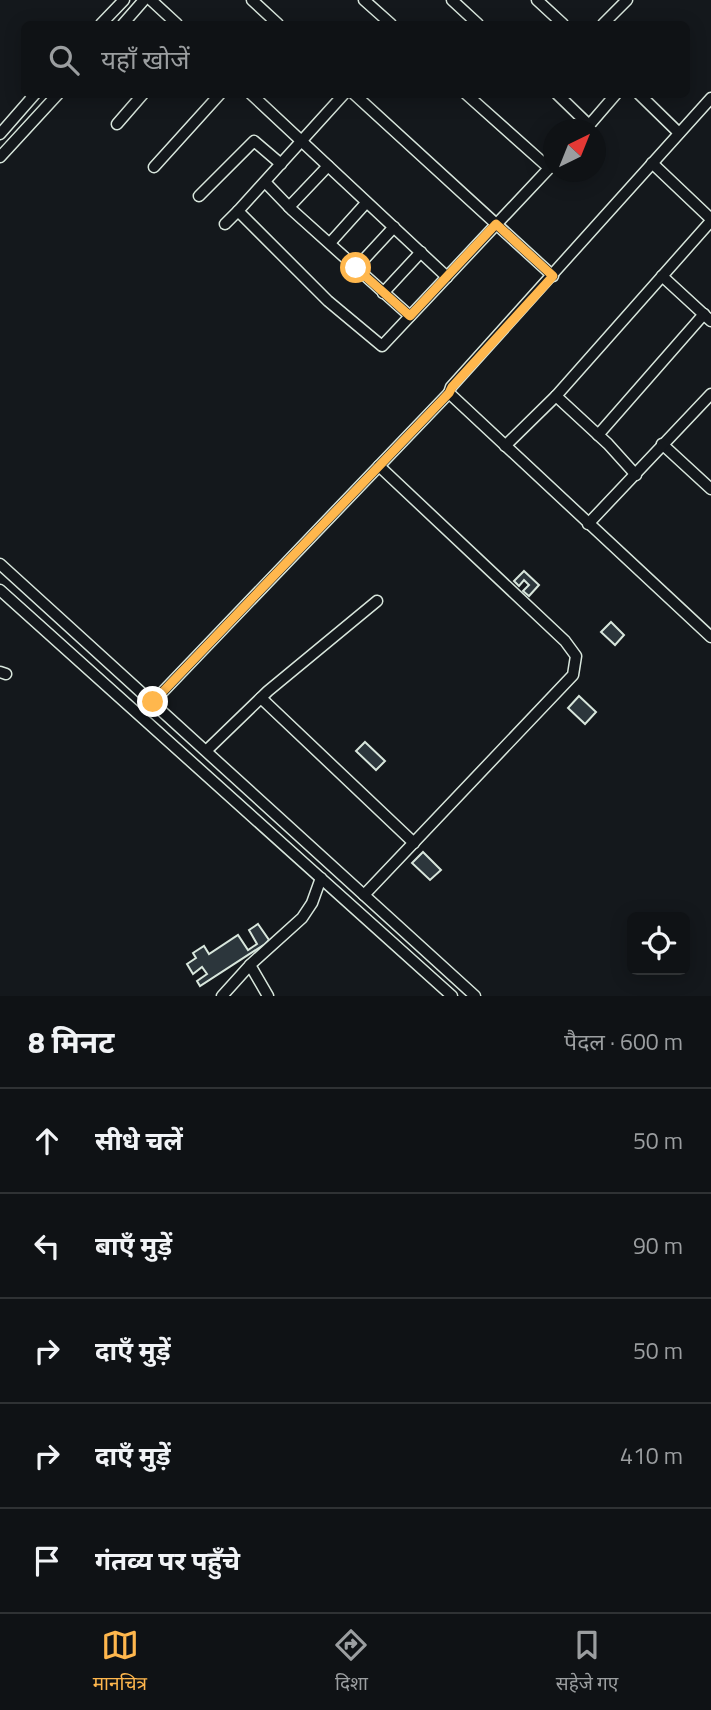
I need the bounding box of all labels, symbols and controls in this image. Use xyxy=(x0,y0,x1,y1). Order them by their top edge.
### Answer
search box xyxy=(21,21,690,98)
text: यहाँ खोजें xyxy=(101,40,190,79)
icon: search xyxy=(45,41,83,79)
north arrow xyxy=(543,119,606,182)
route start xyxy=(340,252,371,283)
route end xyxy=(137,686,168,717)
map controls xyxy=(627,912,690,975)
button: locate xyxy=(627,912,690,975)
text: 8 मिनट xyxy=(28,1019,114,1065)
text: पैदल · 600 m xyxy=(564,1024,683,1059)
text: सीधे चलें xyxy=(95,1121,183,1160)
icon: ahead xyxy=(28,1122,66,1160)
text: 50 m xyxy=(633,1123,683,1158)
text: बाएँ मुड़ें xyxy=(95,1226,172,1265)
icon: left xyxy=(28,1227,66,1265)
text: 90 m xyxy=(633,1228,683,1263)
text: दाएँ मुड़ें xyxy=(95,1331,171,1370)
icon: right xyxy=(28,1332,66,1370)
text: 50 m xyxy=(633,1333,683,1368)
text: दाएँ मुड़ें xyxy=(95,1436,171,1475)
icon: right xyxy=(28,1437,66,1475)
text: 410 m xyxy=(620,1438,683,1473)
text: गंतव्य पर पहुँचे xyxy=(95,1541,240,1580)
icon: arrive xyxy=(28,1542,66,1580)
tab: मानचित्र xyxy=(93,1626,147,1698)
tab: दिशा xyxy=(332,1626,370,1698)
tab: सहेजे गए xyxy=(556,1626,618,1698)

